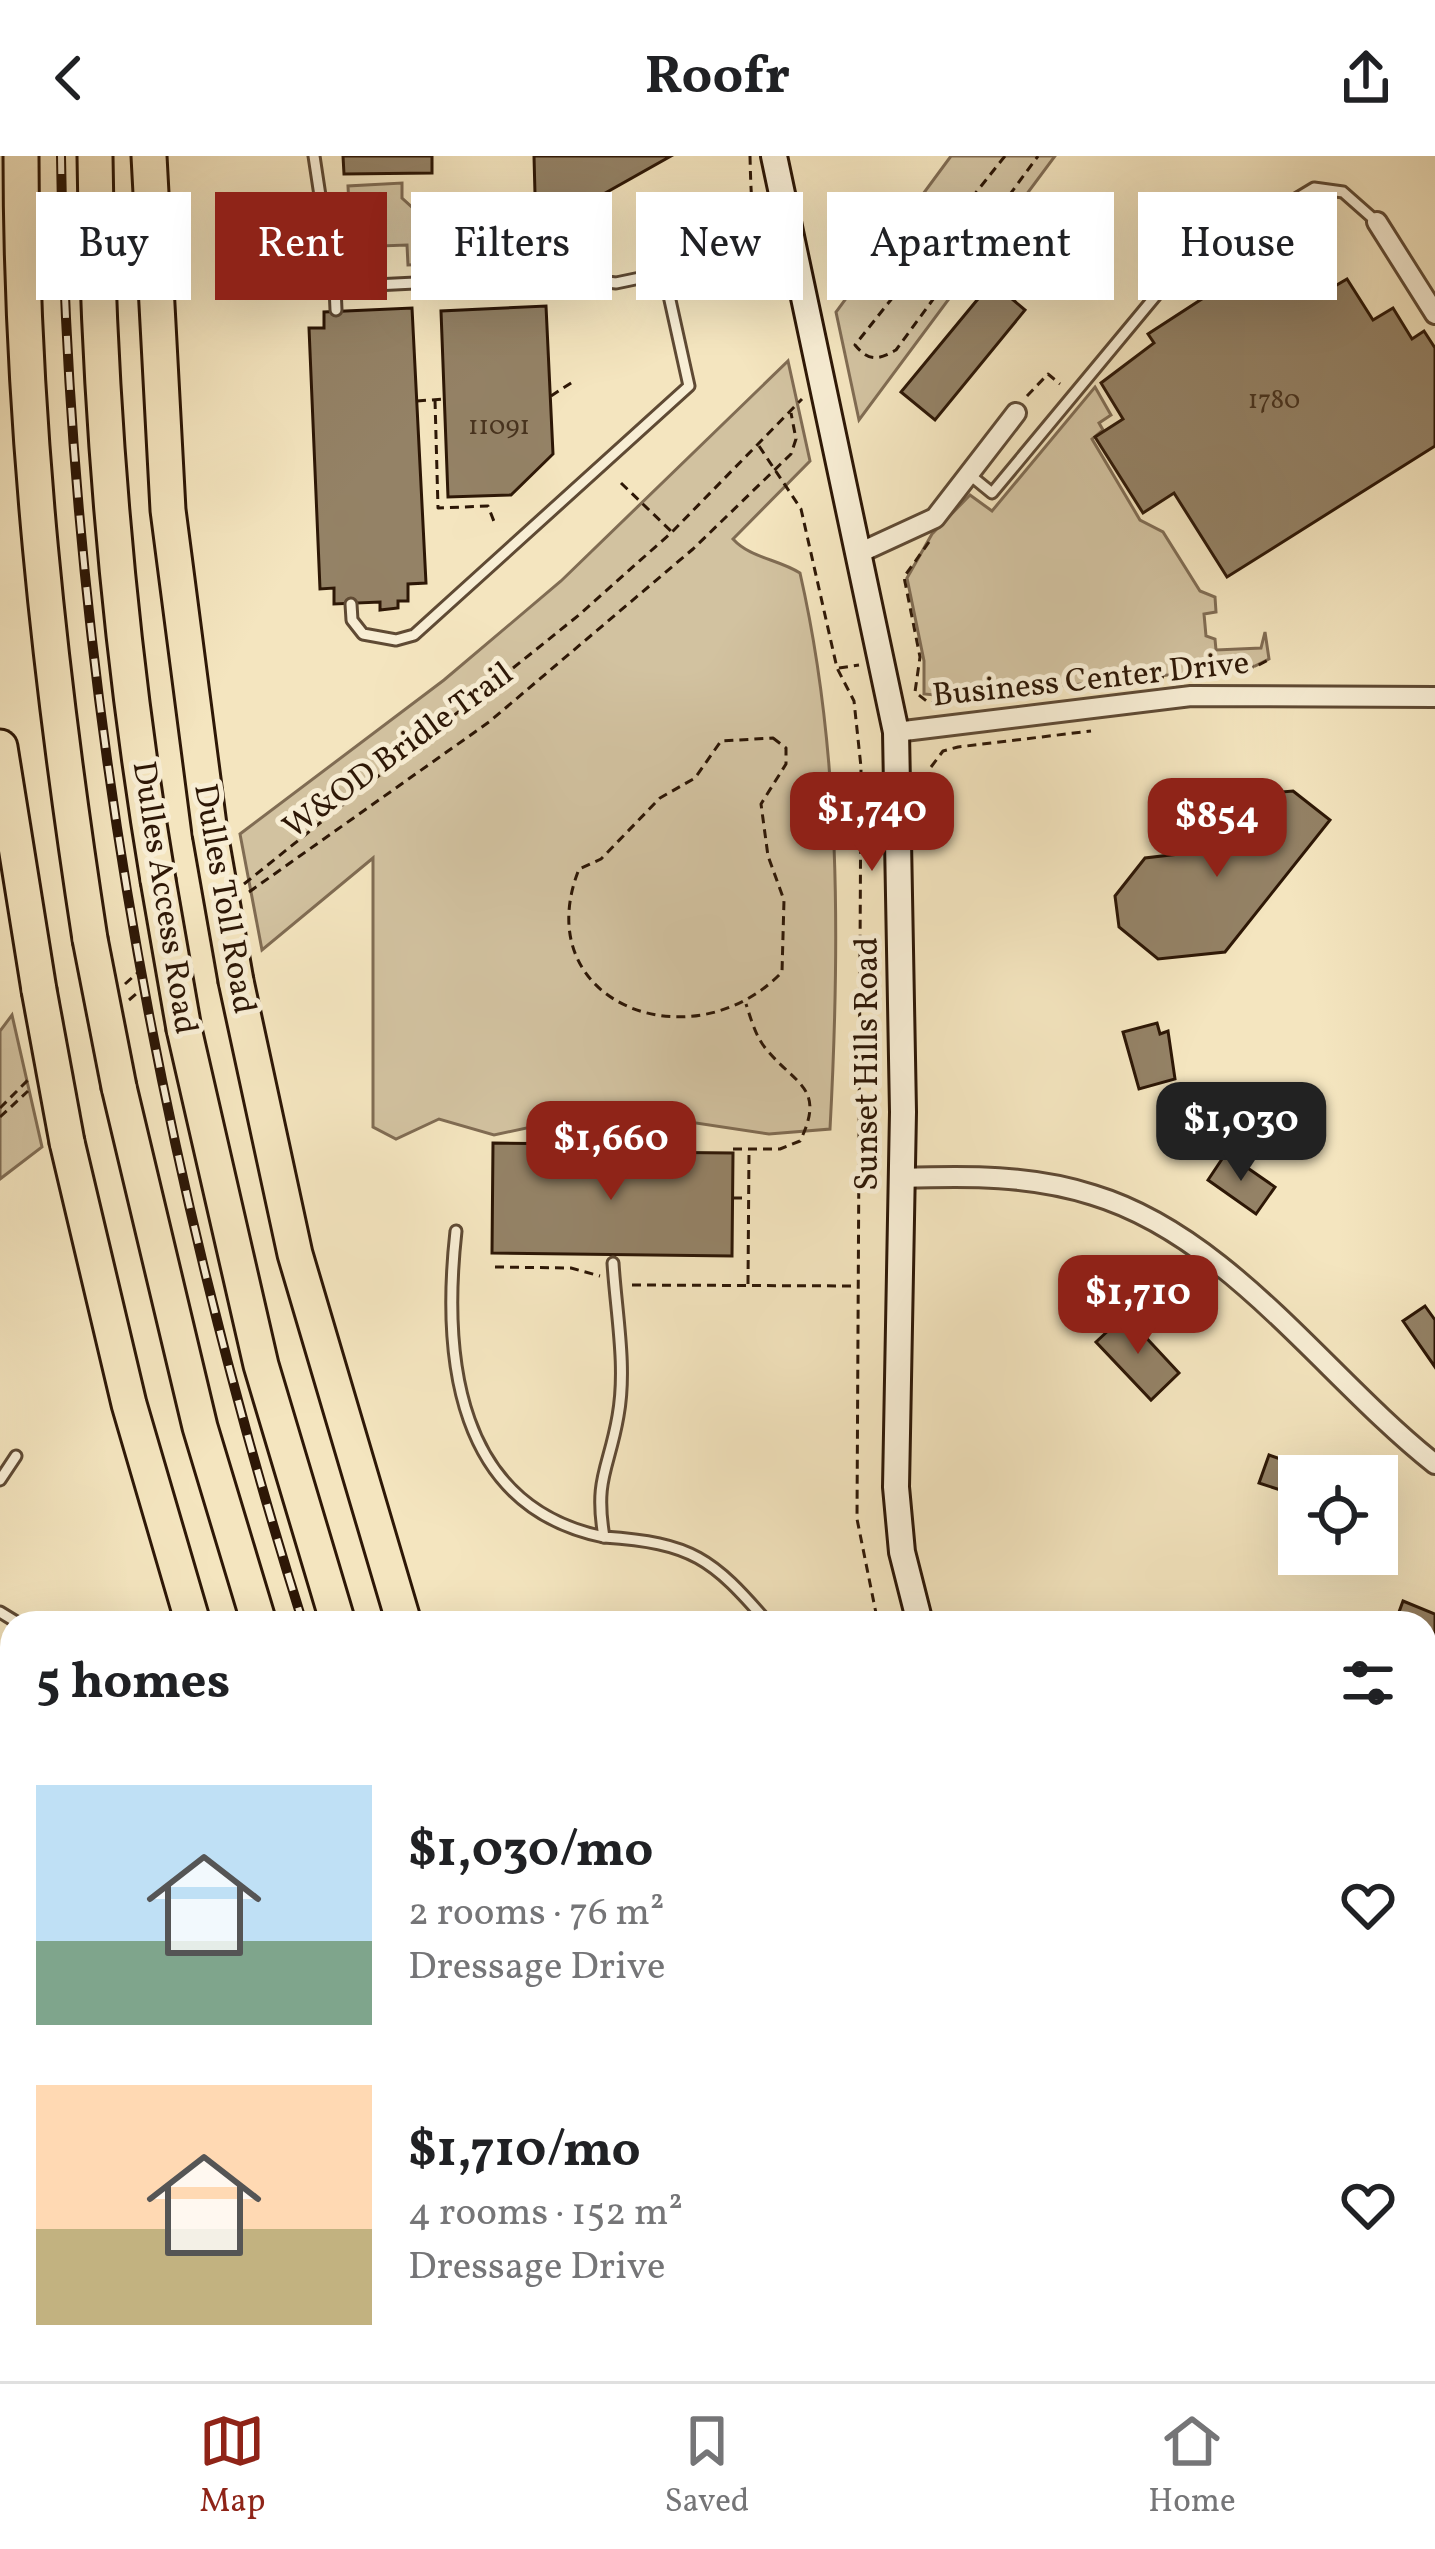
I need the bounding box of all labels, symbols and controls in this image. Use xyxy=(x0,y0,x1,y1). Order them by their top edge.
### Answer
text: Roofr xyxy=(645,41,790,116)
icon: back xyxy=(36,45,102,111)
icon: share xyxy=(1333,45,1399,111)
chip: Buy xyxy=(36,192,191,300)
chip: Rent xyxy=(215,192,387,300)
chip: Filters xyxy=(411,192,612,300)
chip: New xyxy=(636,192,803,300)
chip: Apartment xyxy=(827,192,1114,300)
chip: House xyxy=(1138,192,1337,300)
house number: 1780 xyxy=(1248,382,1300,420)
house number: 11091 xyxy=(468,408,530,446)
street label: Business Center Drive xyxy=(930,641,1252,721)
street label: W&OD Bridle Trail xyxy=(274,653,524,851)
street label: Dulles Access Road xyxy=(119,758,207,1038)
pin: $1,740 xyxy=(774,772,970,874)
pin: $854 xyxy=(1146,778,1288,880)
street label: Dulles Toll Road xyxy=(180,780,266,1018)
text: $1,740 xyxy=(817,784,927,838)
text: $854 xyxy=(1175,790,1259,844)
street label: Sunset Hills Road xyxy=(846,937,892,1191)
pin: $1,030 xyxy=(1143,1082,1339,1184)
text: $1,030 xyxy=(1183,1094,1299,1148)
pin: $1,660 xyxy=(513,1101,709,1203)
text: $1,660 xyxy=(553,1113,669,1167)
pin: $1,710 xyxy=(1040,1255,1236,1357)
text: $1,710 xyxy=(1085,1267,1191,1321)
map controls xyxy=(1278,1455,1398,1575)
button: locate xyxy=(1278,1455,1398,1575)
text: 5 homes xyxy=(36,1648,230,1719)
icon: filters xyxy=(1335,1650,1401,1716)
text: $1,030/mo xyxy=(408,1816,653,1887)
icon: home xyxy=(132,1833,276,1977)
icon: heart xyxy=(1335,1872,1401,1938)
text: 2 rooms · 76 m² xyxy=(408,1887,664,1941)
text: Dressage Drive xyxy=(408,1941,666,1995)
text: $1,710/mo xyxy=(408,2116,641,2187)
icon: home xyxy=(132,2133,276,2277)
icon: heart xyxy=(1335,2172,1401,2238)
text: 4 rooms · 152 m² xyxy=(408,2187,683,2241)
text: Dressage Drive xyxy=(408,2241,666,2295)
tab: Map xyxy=(199,2408,266,2526)
tab: Saved xyxy=(664,2408,749,2526)
tab: Home xyxy=(1148,2408,1236,2526)

